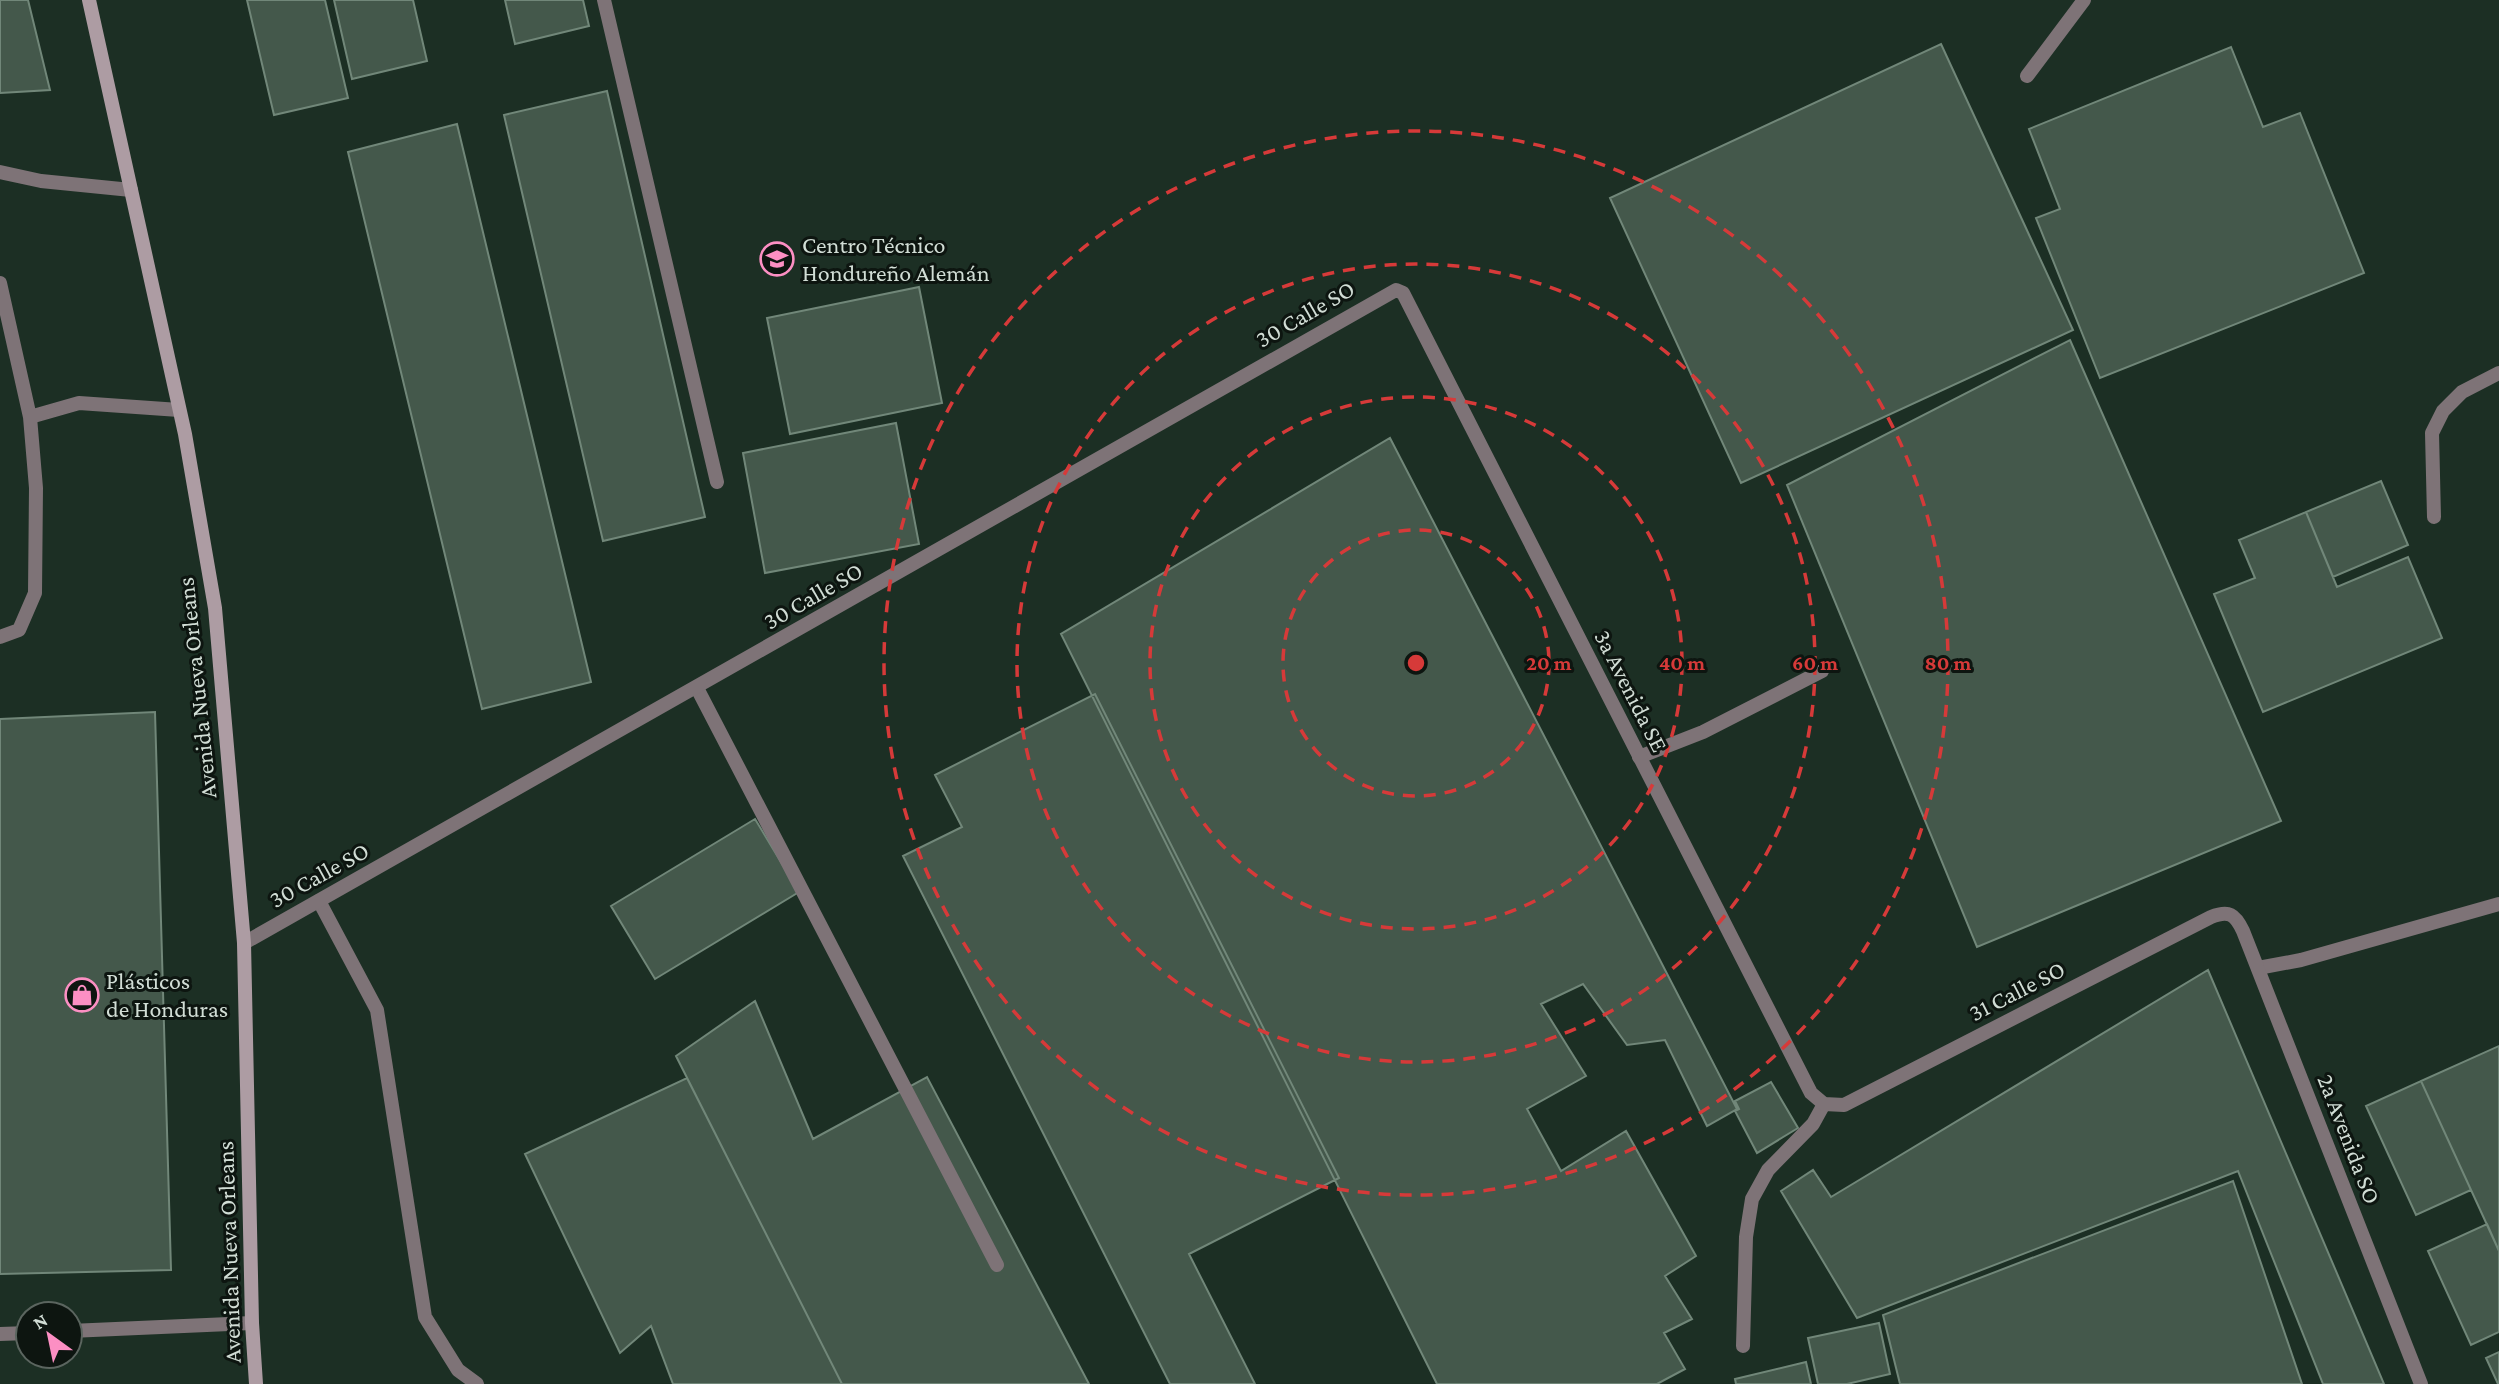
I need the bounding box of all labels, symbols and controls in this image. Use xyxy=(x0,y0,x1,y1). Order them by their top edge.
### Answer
place label: Centro Técnico Hondureño Alemán xyxy=(802,231,990,286)
school or university icon: Centro Técnico Hondureño Alemán xyxy=(758,240,796,278)
street label: 30 Calle SO xyxy=(1251,274,1359,353)
street label: 30 Calle SO xyxy=(759,556,867,635)
street label: Avenida Nueva Orleans xyxy=(171,576,222,800)
street label: 3a Avenida SE xyxy=(1589,625,1674,756)
centre of rings xyxy=(1404,651,1428,675)
text: 20 m xyxy=(1526,651,1572,675)
text: 40 m xyxy=(1659,651,1705,675)
text: 60 m xyxy=(1792,651,1838,675)
text: 80 m xyxy=(1925,651,1972,675)
street label: 30 Calle SO xyxy=(264,836,373,913)
street label: 31 Calle SO xyxy=(1964,955,2069,1026)
place label: Plásticos de Honduras xyxy=(106,967,228,1022)
shop icon: Plásticos de Honduras xyxy=(63,976,101,1014)
street label: 2a Avenida SO xyxy=(2312,1070,2386,1207)
street label: Avenida Nueva Orleans xyxy=(211,1141,246,1363)
north arrow xyxy=(14,1300,84,1370)
text: N xyxy=(29,1309,51,1333)

